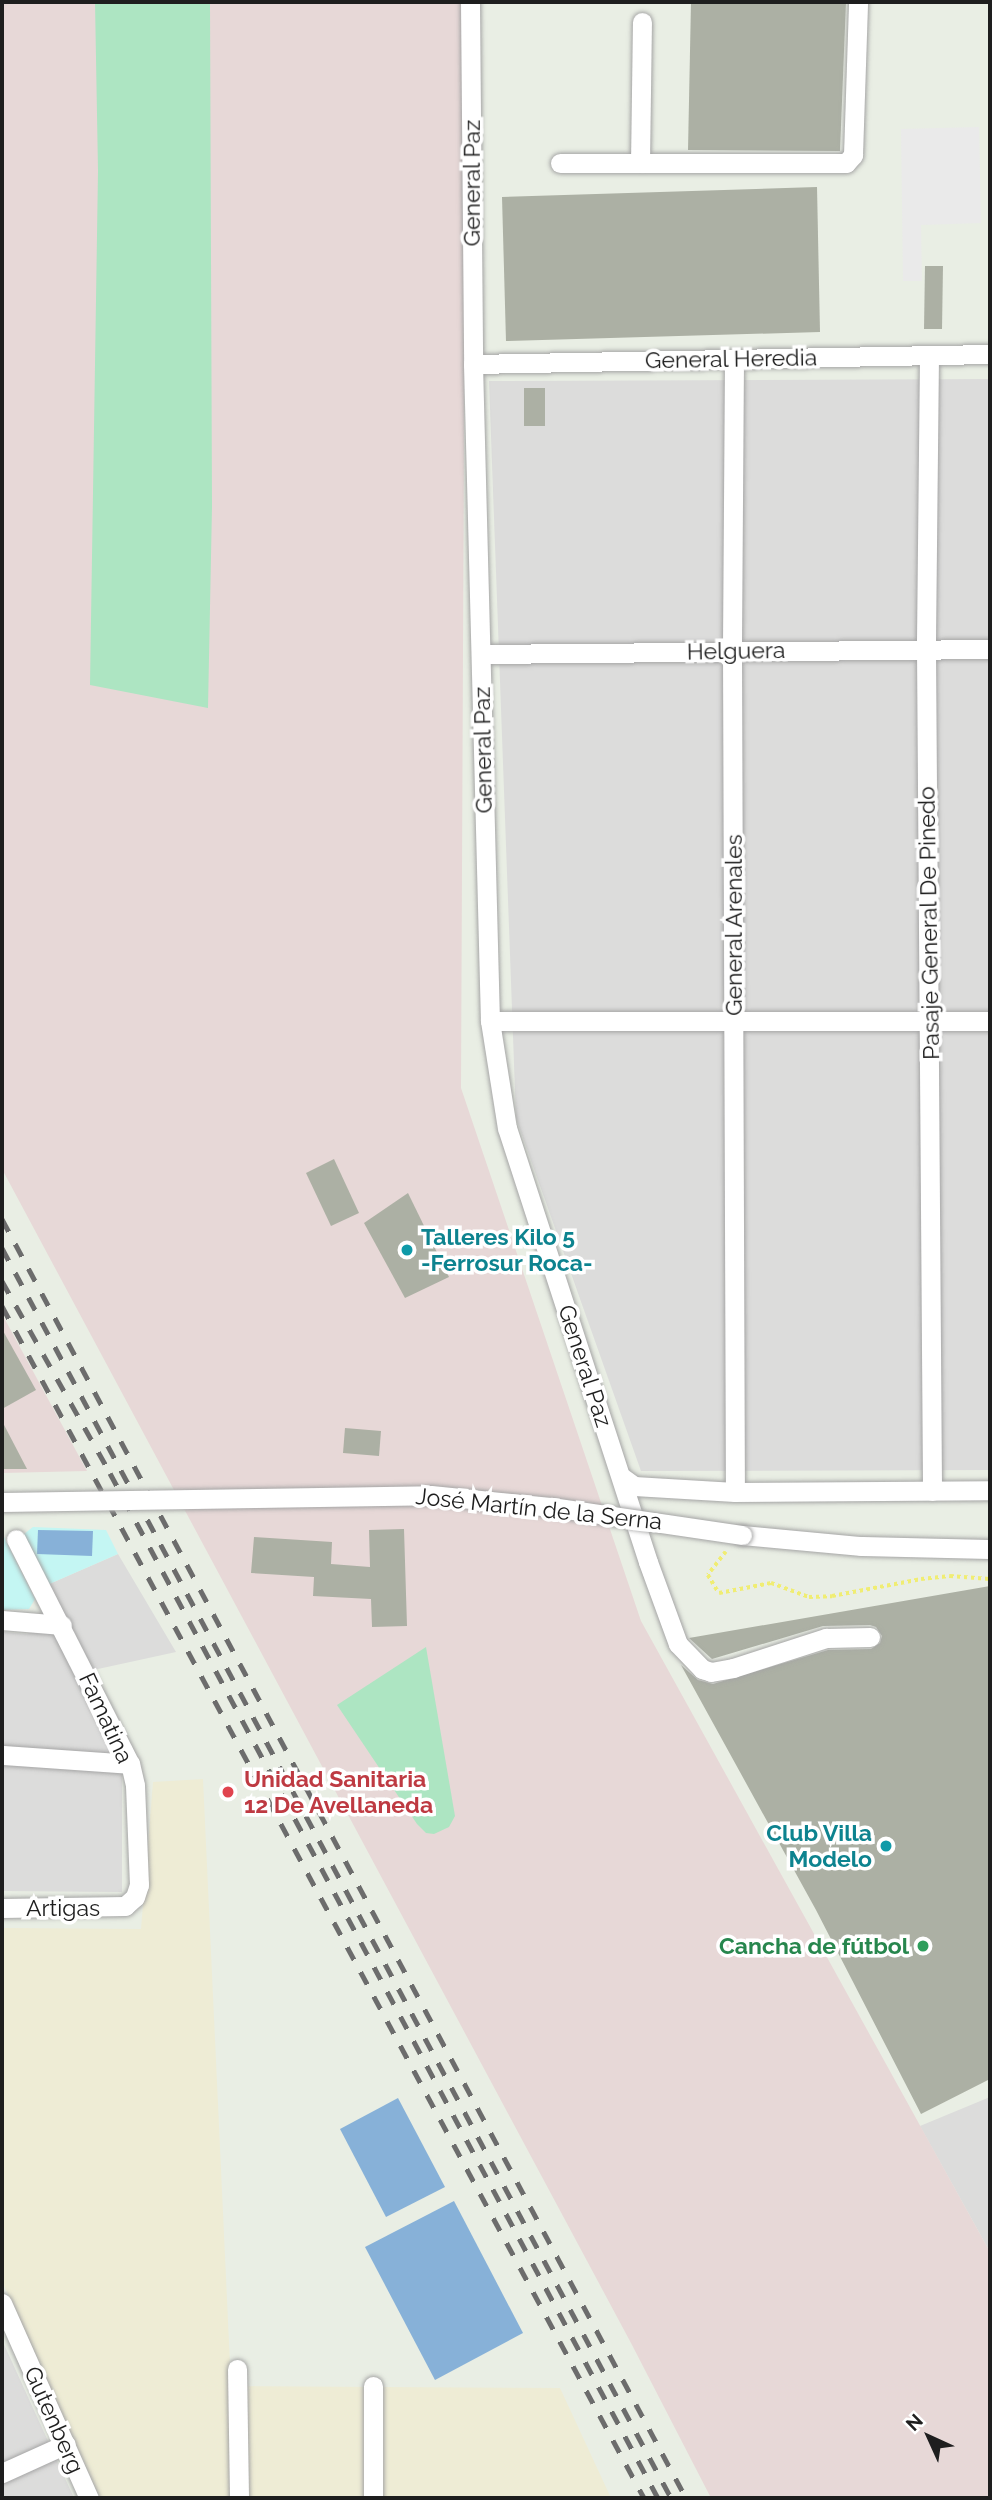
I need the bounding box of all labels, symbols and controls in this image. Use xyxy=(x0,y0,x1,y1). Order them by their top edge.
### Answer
street label: General Paz xyxy=(458,119,486,247)
street label: General Heredia xyxy=(644,344,818,374)
street label: Helguera xyxy=(687,636,785,666)
street label: General Paz xyxy=(468,686,498,814)
street label: Pasaje General De Pinedo xyxy=(913,786,945,1060)
street label: General Arenales xyxy=(720,833,748,1017)
place label: Talleres Kilo 5 -Ferrosur Roca- xyxy=(421,1223,593,1277)
marker: Talleres Kilo 5 -Ferrosur Roca- xyxy=(399,1242,415,1258)
street label: General Paz xyxy=(552,1301,618,1431)
street label: José Martín de la Serna xyxy=(414,1482,664,1536)
street label: Famatina xyxy=(73,1668,139,1768)
place label: Unidad Sanitaria 12 De Avellaneda xyxy=(244,1765,434,1819)
marker: Unidad Sanitaria 12 De Avellaneda xyxy=(218,1782,238,1802)
place label: Club Villa Modelo xyxy=(765,1819,872,1873)
marker: Club Villa Modelo xyxy=(878,1838,894,1854)
street label: Artigas xyxy=(26,1894,100,1922)
place label: Cancha de fútbol xyxy=(719,1932,909,1960)
marker: Cancha de fútbol xyxy=(915,1938,931,1954)
street label: Gutenberg xyxy=(18,2362,90,2478)
north arrow xyxy=(894,2402,964,2472)
text: N xyxy=(901,2409,927,2435)

